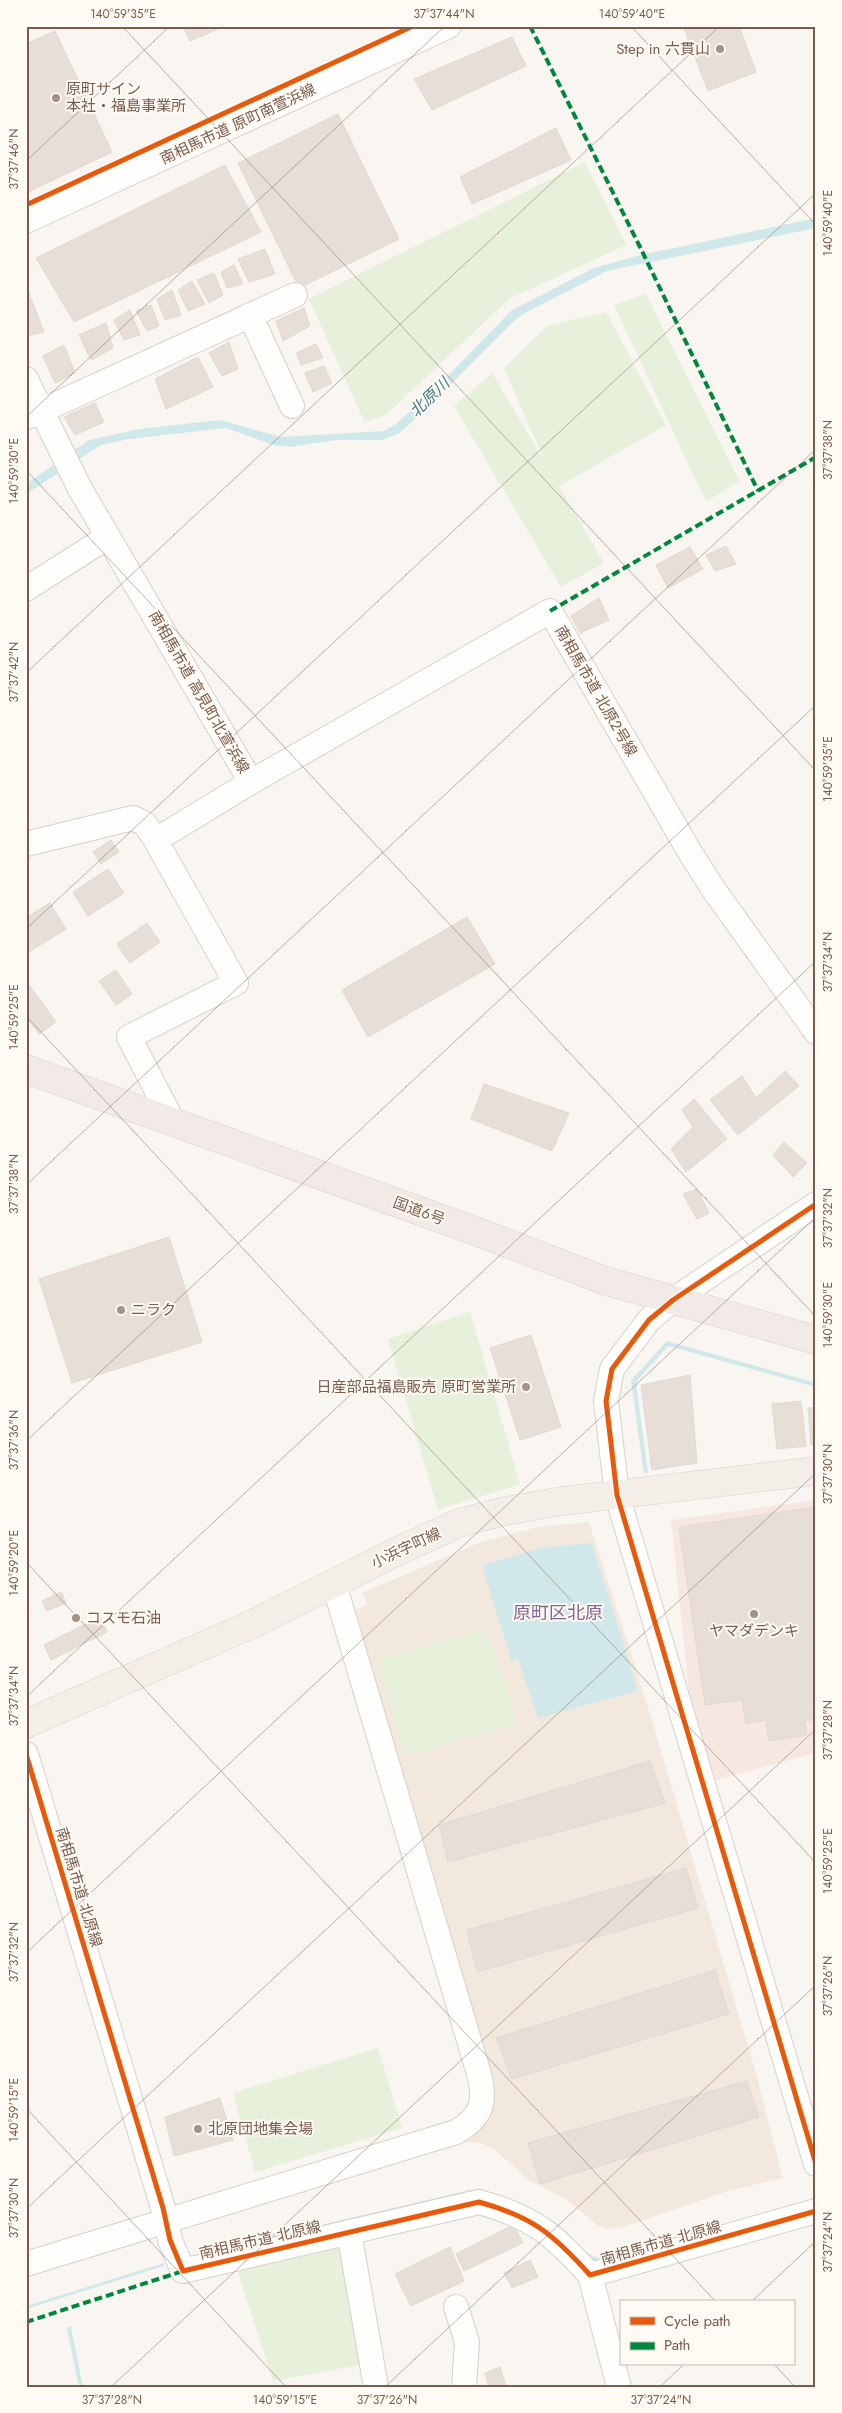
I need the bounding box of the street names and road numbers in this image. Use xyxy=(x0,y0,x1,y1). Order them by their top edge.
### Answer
street label: 南相馬市道 原町南萱浜線 xyxy=(157,78,319,170)
street label: 南相馬市道 高見町北萱浜線 xyxy=(143,607,255,777)
street label: 南相馬市道 北原2号線 xyxy=(549,621,643,761)
street label: 国道6号 xyxy=(390,1191,448,1231)
street label: 小浜字町線 xyxy=(367,1522,445,1574)
street label: 南相馬市道 北原線 xyxy=(50,1824,108,1950)
street label: 南相馬市道 北原線 xyxy=(197,2215,323,2265)
street label: 南相馬市道 北原線 xyxy=(598,2215,724,2271)

